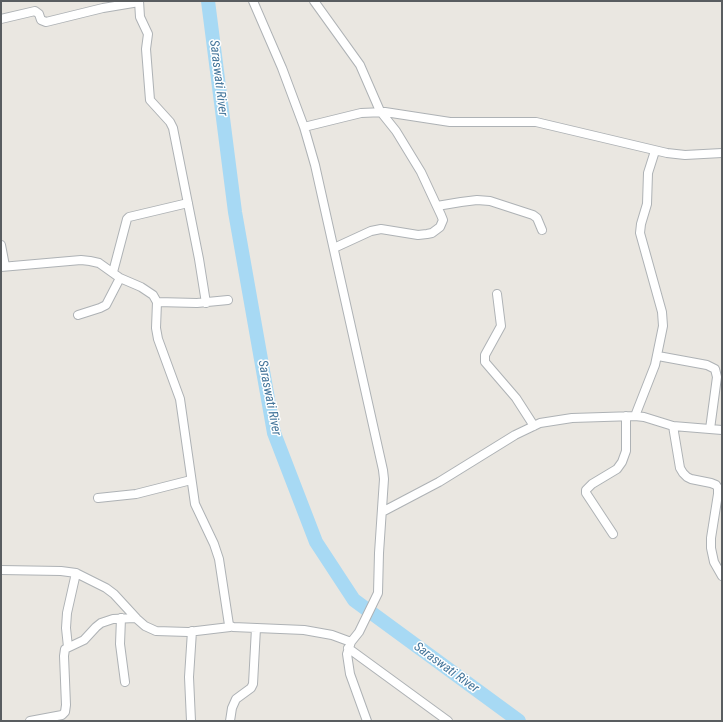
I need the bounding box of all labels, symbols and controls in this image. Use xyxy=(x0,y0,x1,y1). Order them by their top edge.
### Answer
water label: Saraswati River xyxy=(206,39,230,117)
water label: Saraswati River xyxy=(254,359,284,437)
water label: Saraswati River xyxy=(410,639,482,697)

